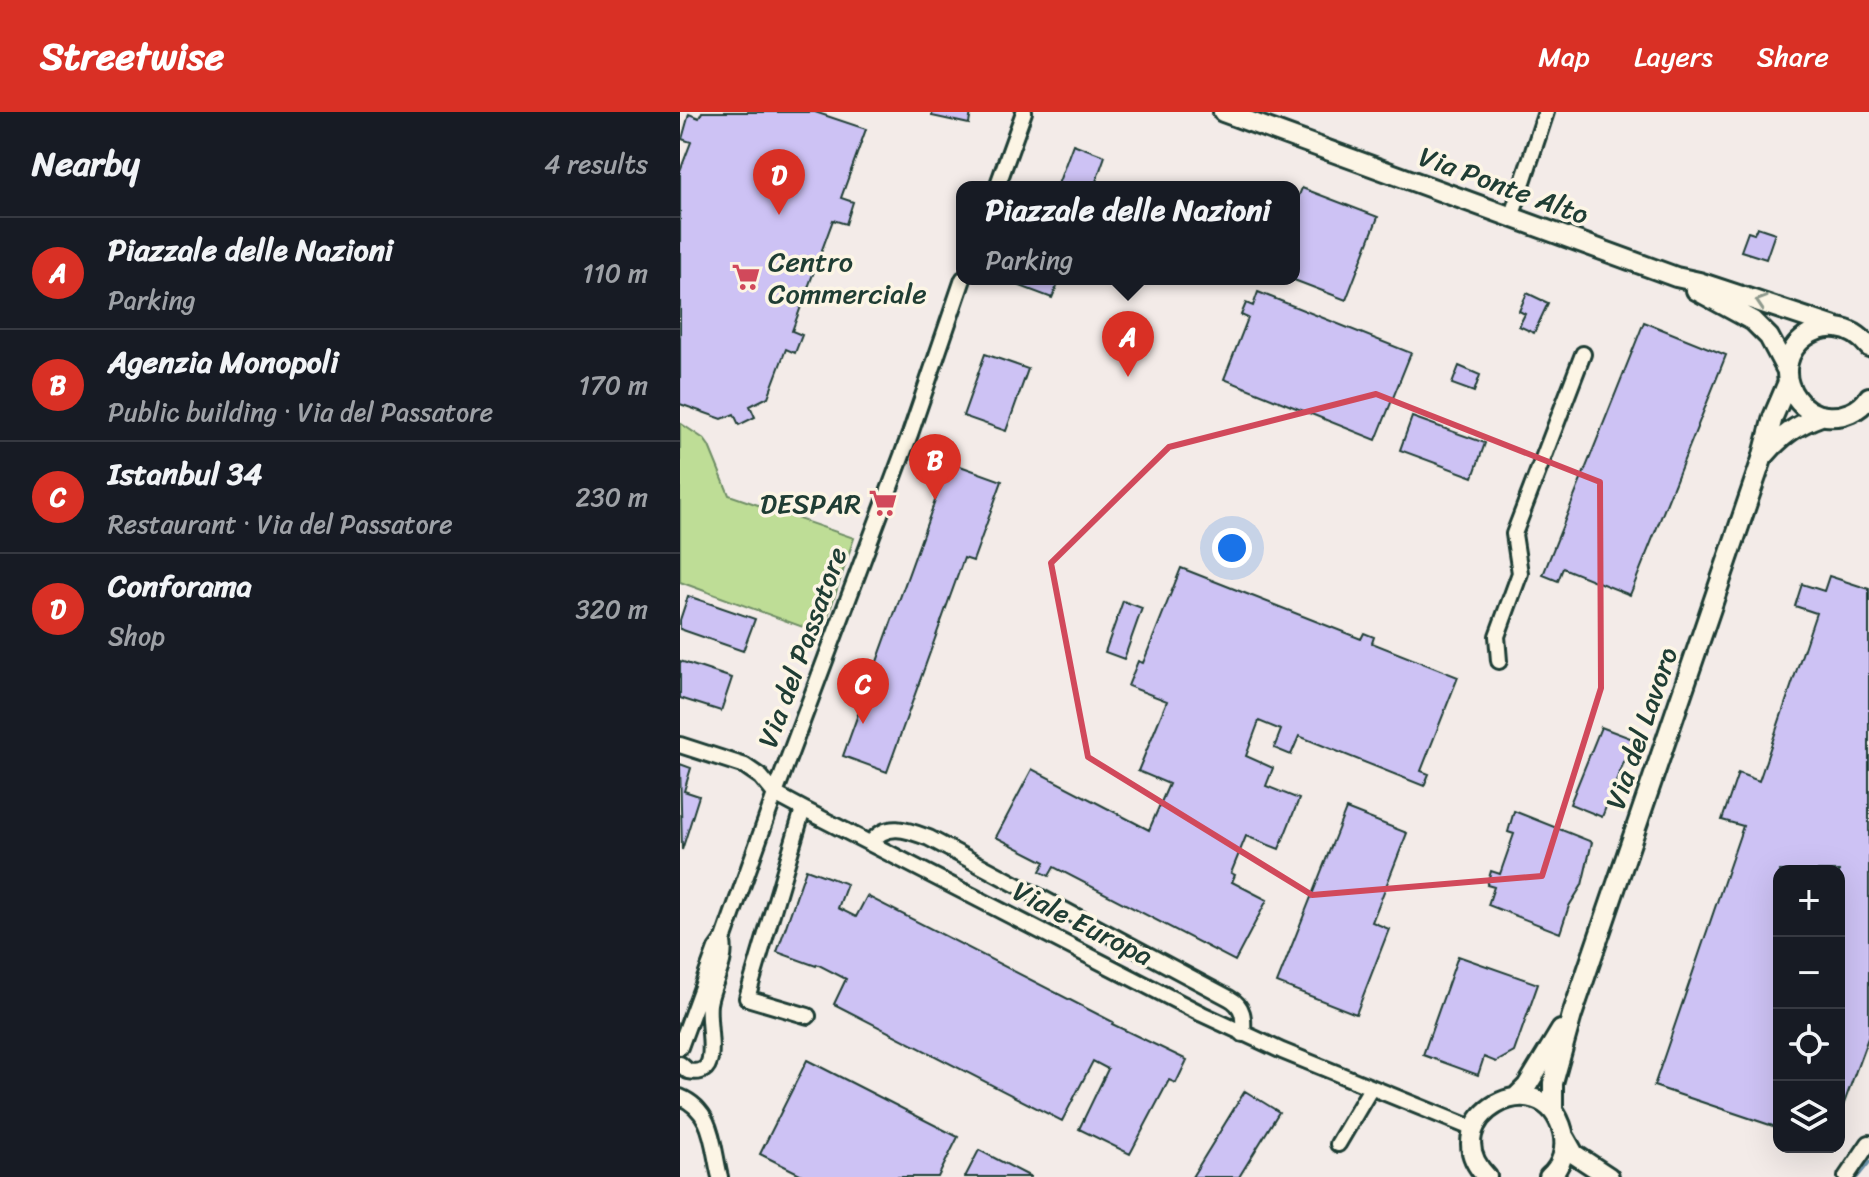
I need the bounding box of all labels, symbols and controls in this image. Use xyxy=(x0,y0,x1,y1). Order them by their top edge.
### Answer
text: Streetwise xyxy=(40,23,224,90)
text: Map xyxy=(1538,32,1590,81)
text: Layers xyxy=(1634,32,1713,81)
text: Share xyxy=(1757,32,1829,81)
street label: Via Ponte Alto xyxy=(1412,132,1596,239)
text: Nearby xyxy=(32,134,140,194)
text: 4 results xyxy=(544,141,648,187)
pin: D xyxy=(753,149,805,215)
popup xyxy=(956,181,1300,285)
text: Piazzale delle Nazioni xyxy=(985,183,1271,237)
text: Piazzale delle Nazioni xyxy=(108,223,393,277)
place label: Centro Commerciale xyxy=(768,237,927,318)
text: Parking xyxy=(985,237,1073,283)
text: A xyxy=(49,250,67,296)
text: 110 m xyxy=(583,250,648,296)
supermarket icon: Centro Commerciale xyxy=(731,262,761,292)
text: Parking xyxy=(108,277,196,323)
one-way arrow xyxy=(1755,296,1769,312)
pin: A xyxy=(1102,311,1154,377)
text: Agenzia Monopoli xyxy=(108,335,338,389)
text: B xyxy=(50,362,66,408)
text: 170 m xyxy=(579,362,648,408)
text: Public building · Via del Passatore xyxy=(108,389,493,435)
pin: B xyxy=(909,434,961,500)
text: Istanbul 34 xyxy=(108,447,262,501)
text: C xyxy=(50,474,66,520)
text: 230 m xyxy=(576,474,648,520)
place label: DESPAR xyxy=(760,479,861,528)
supermarket icon: DESPAR xyxy=(868,488,898,518)
text: Restaurant · Via del Passatore xyxy=(108,501,453,547)
your location xyxy=(1212,528,1252,568)
street label: Via del Passatore xyxy=(743,540,862,755)
text: Conforama xyxy=(108,559,252,613)
text: D xyxy=(50,586,66,632)
text: 320 m xyxy=(576,586,648,632)
text: Shop xyxy=(108,613,165,659)
street label: Via del Lavoro xyxy=(1591,640,1692,816)
pin: C xyxy=(837,658,889,724)
map controls xyxy=(1773,865,1845,1153)
button: + xyxy=(1773,865,1845,937)
street label: Viale Europa xyxy=(1004,867,1162,980)
button: − xyxy=(1773,937,1845,1009)
button: locate xyxy=(1773,1009,1845,1081)
button: layers xyxy=(1773,1081,1845,1153)

